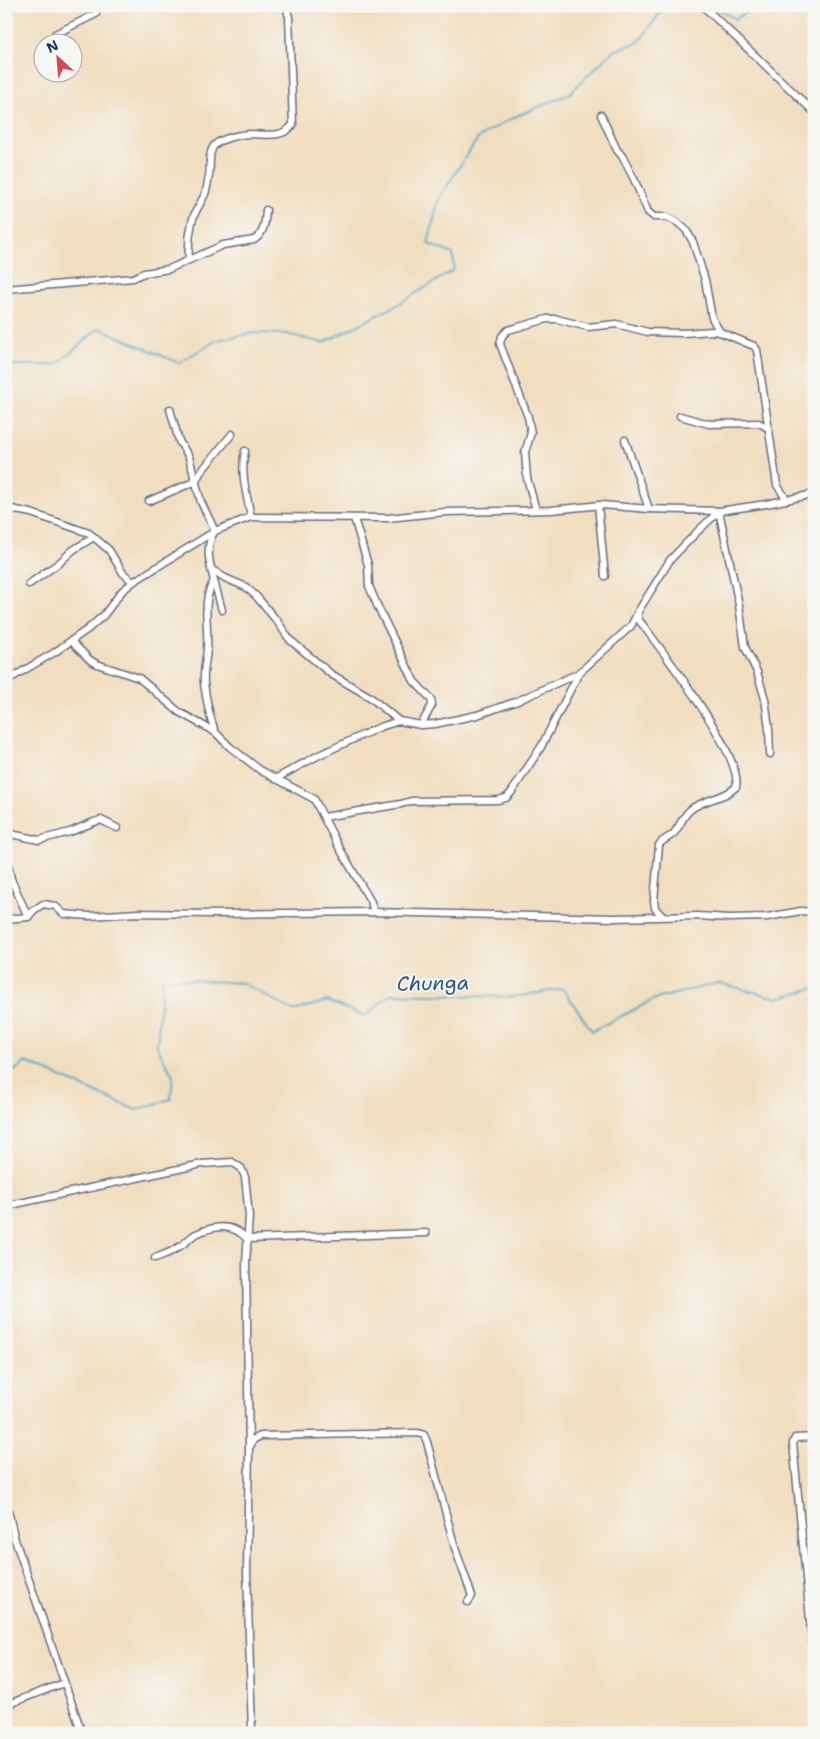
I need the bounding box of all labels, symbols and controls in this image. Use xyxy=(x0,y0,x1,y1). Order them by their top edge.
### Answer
north arrow xyxy=(32,32,82,82)
text: N xyxy=(43,36,61,57)
water label: Chunga xyxy=(396,969,470,997)

